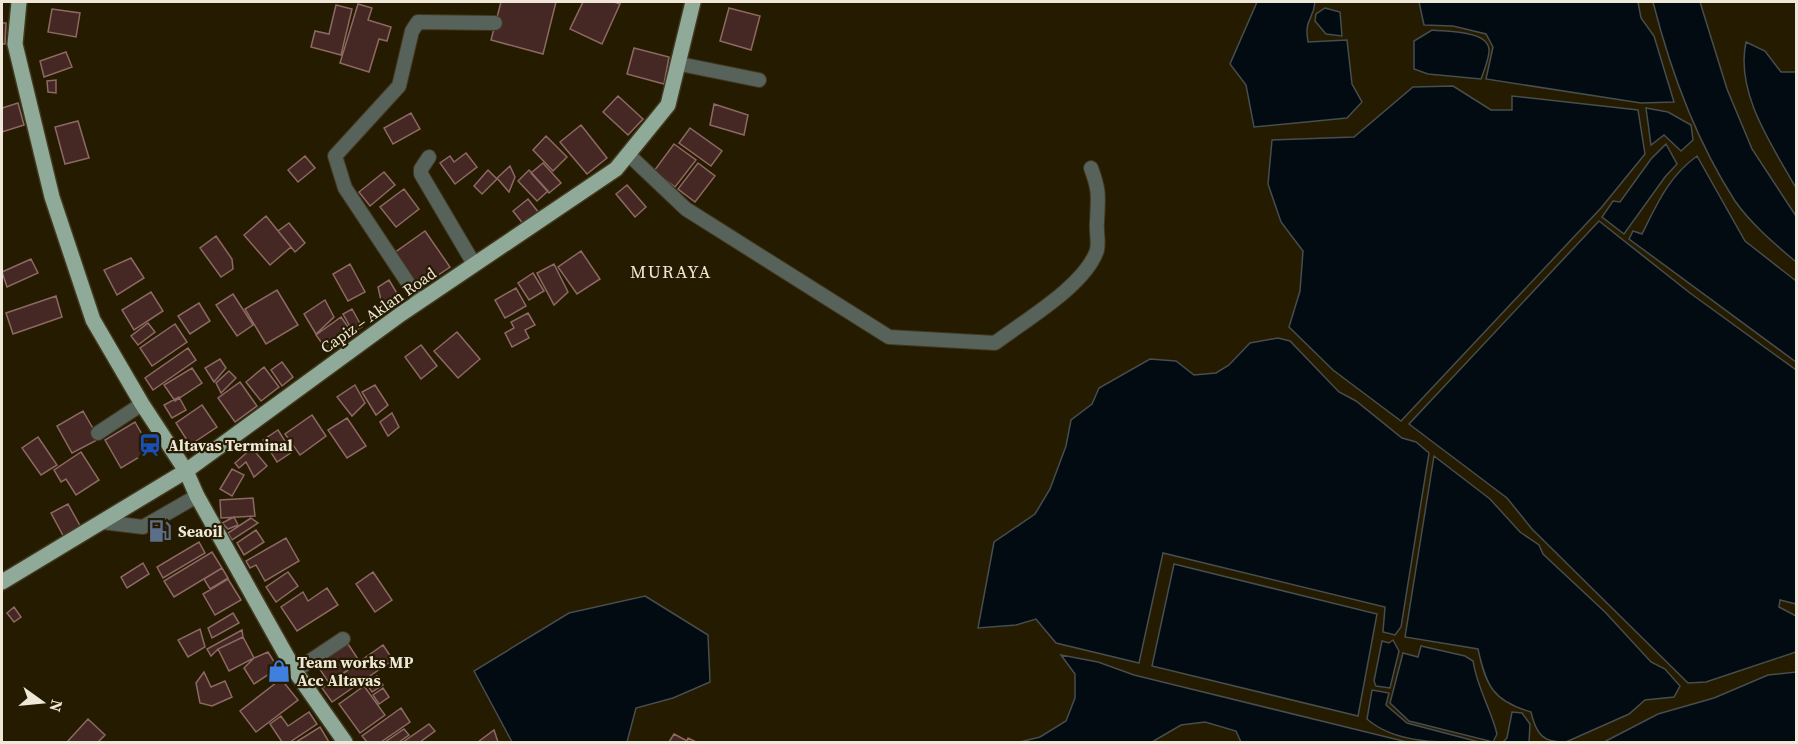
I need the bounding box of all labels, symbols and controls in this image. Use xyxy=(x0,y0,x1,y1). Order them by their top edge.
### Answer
district label: MURAYA xyxy=(630,259,712,284)
street label: Capiz – Aklan Road xyxy=(316,262,440,358)
station icon: Altavas Terminal xyxy=(137,432,163,458)
place label: Altavas Terminal xyxy=(168,434,293,456)
fuel station icon: Seaoil xyxy=(147,518,173,544)
place label: Seaoil xyxy=(178,520,223,542)
place label: Team works MP Acc Altavas xyxy=(297,651,413,691)
shop icon: Team works MP Acc Altavas xyxy=(266,658,292,684)
north arrow xyxy=(12,672,72,732)
text: N xyxy=(44,697,69,715)

